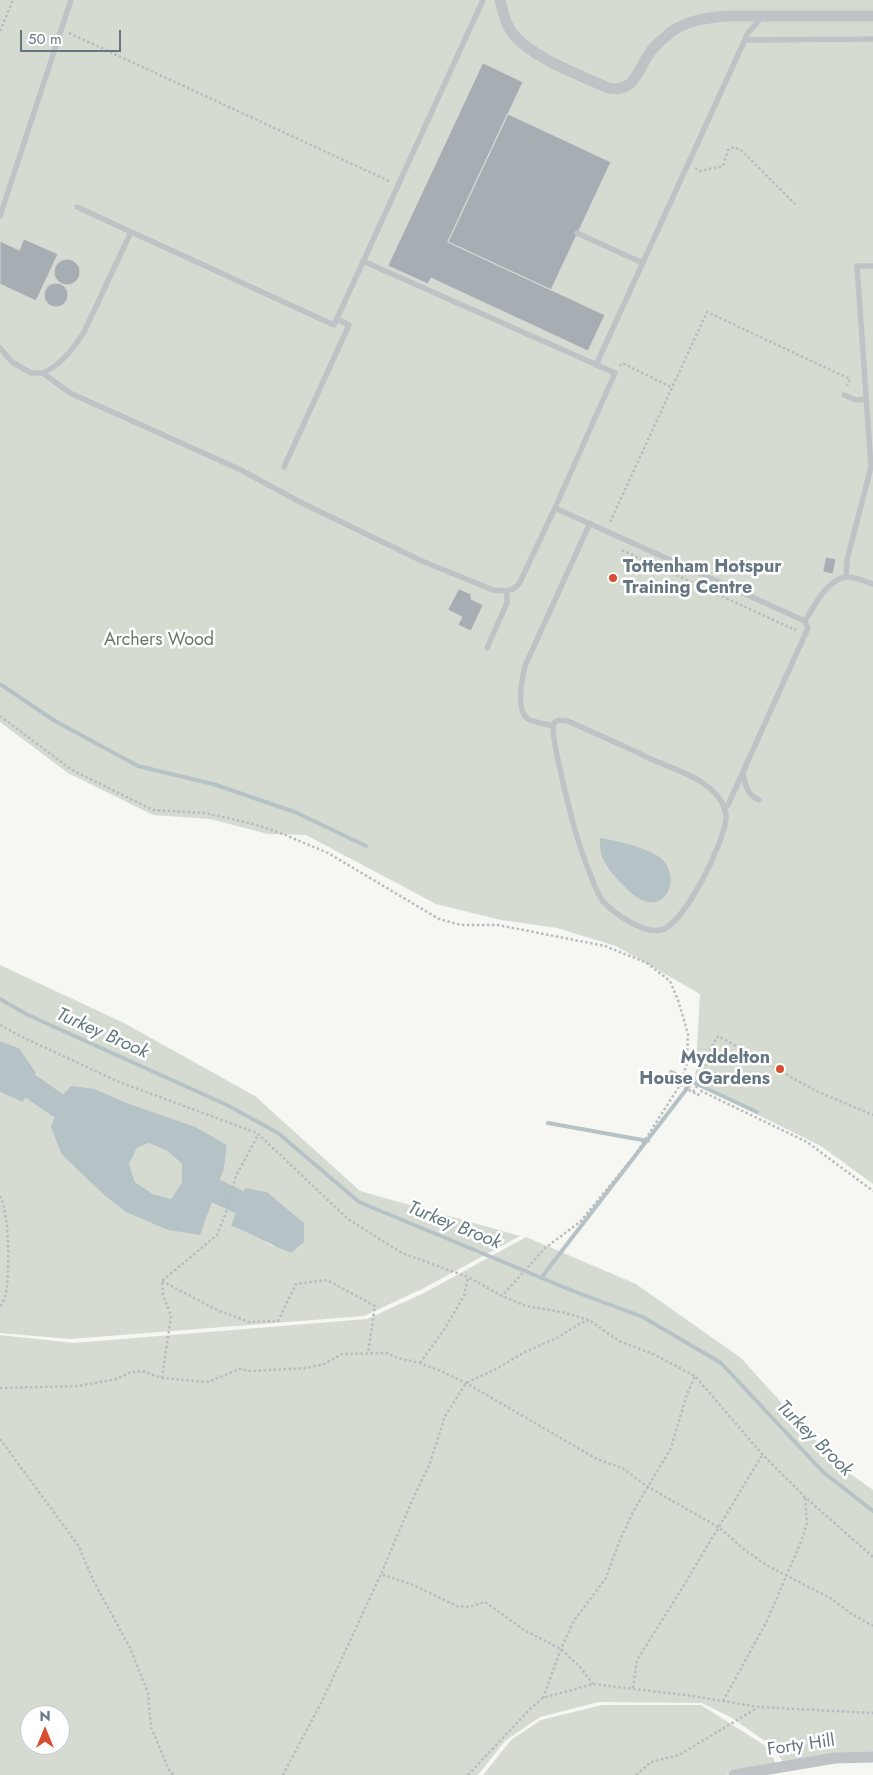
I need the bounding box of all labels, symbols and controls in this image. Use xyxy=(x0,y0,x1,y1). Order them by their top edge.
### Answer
scale bar xyxy=(22,20,124,52)
text: 50 m xyxy=(28,28,62,50)
place label: Tottenham Hotspur Training Centre xyxy=(623,557,782,600)
marker: Tottenham Hotspur Training Centre xyxy=(607,572,619,584)
park label: Archers Wood xyxy=(104,630,214,652)
water label: Turkey Brook xyxy=(52,1004,152,1064)
place label: Myddelton House Gardens xyxy=(639,1048,770,1090)
marker: Myddelton House Gardens xyxy=(774,1063,786,1075)
water label: Turkey Brook xyxy=(404,1197,504,1255)
water label: Turkey Brook xyxy=(771,1396,857,1482)
north arrow xyxy=(20,1705,70,1755)
text: N xyxy=(39,1706,51,1726)
street label: Forty Hill xyxy=(766,1731,836,1761)

